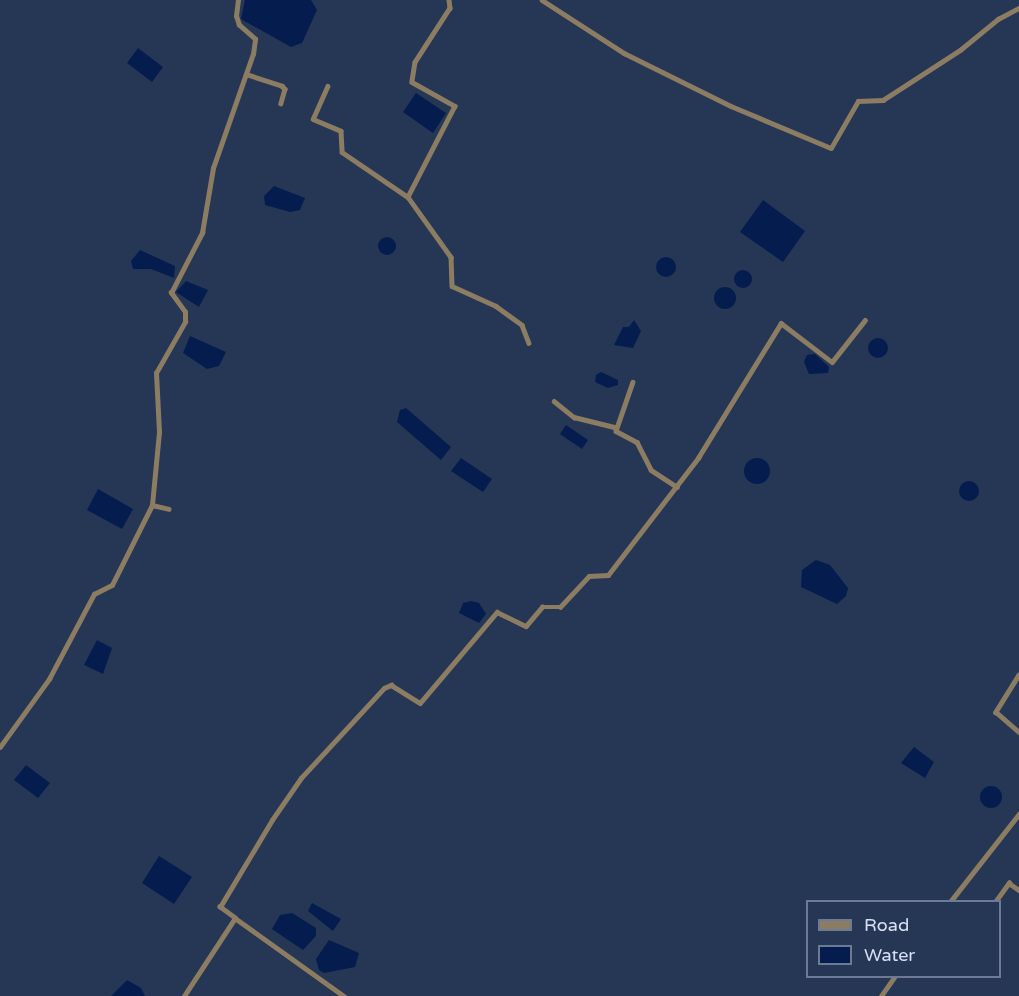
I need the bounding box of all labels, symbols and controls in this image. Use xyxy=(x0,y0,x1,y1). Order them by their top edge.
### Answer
legend xyxy=(806,900,1001,978)
text: Road xyxy=(864,914,909,936)
text: Water xyxy=(864,944,915,966)

